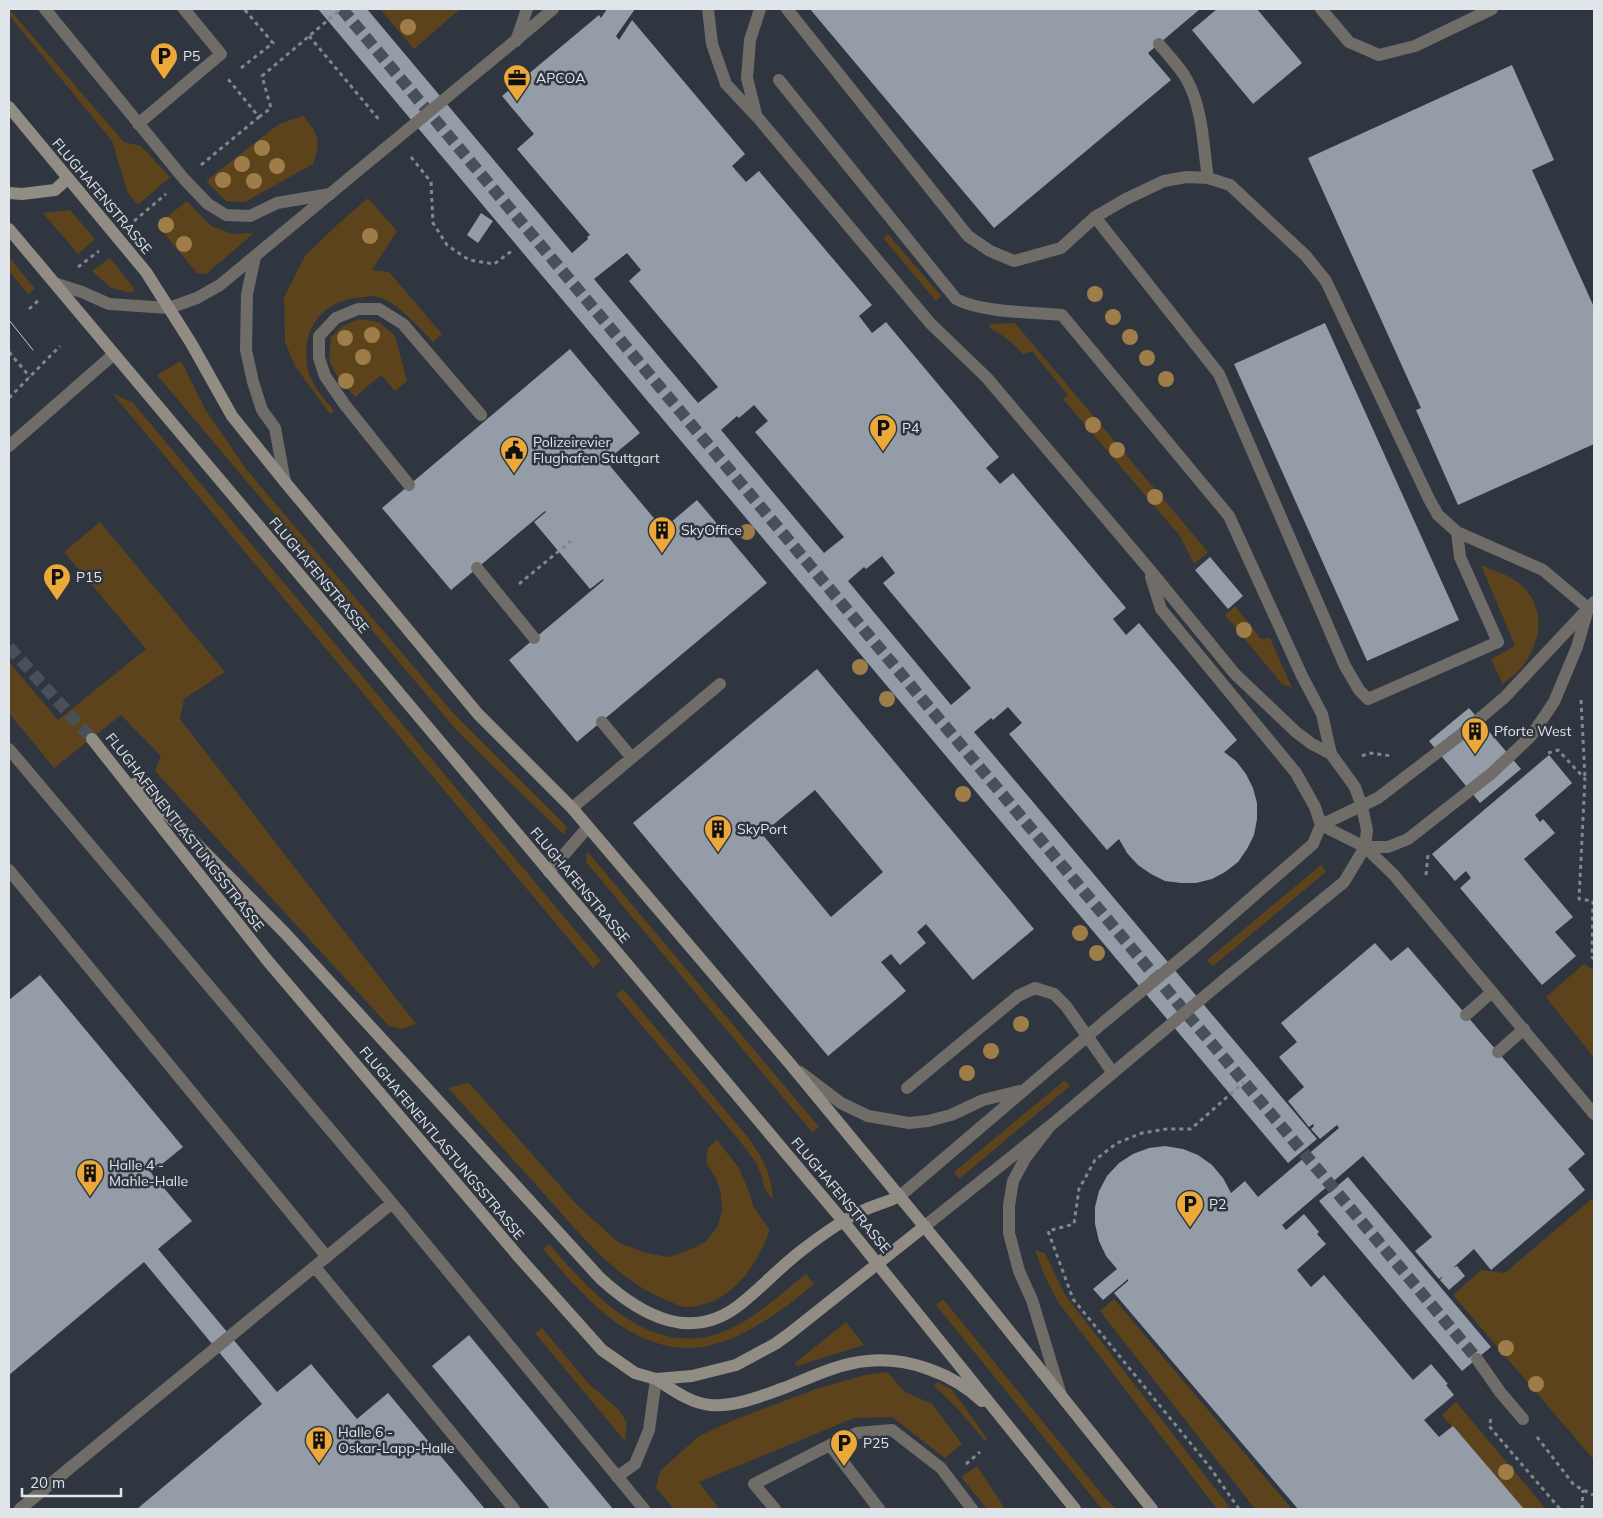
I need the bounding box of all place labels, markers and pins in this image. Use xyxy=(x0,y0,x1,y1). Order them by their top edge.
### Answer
parking icon: P5 xyxy=(149,41,179,80)
place label: P5 xyxy=(183,47,201,65)
office icon: APCOA xyxy=(502,63,532,102)
place label: APCOA xyxy=(536,69,586,87)
parking icon: P4 xyxy=(868,413,898,452)
place label: P4 xyxy=(902,419,920,437)
place label: Polizeirevier Flughafen Stuttgart xyxy=(533,433,660,467)
public building icon: Polizeirevier Flughafen Stuttgart xyxy=(499,435,529,474)
building icon: SkyOffice xyxy=(647,515,677,554)
place label: SkyOffice xyxy=(681,521,742,539)
parking icon: P15 xyxy=(42,562,72,601)
place label: P15 xyxy=(76,568,102,586)
building icon: Pforte West xyxy=(1460,716,1490,755)
place label: Pforte West xyxy=(1494,722,1571,740)
building icon: SkyPort xyxy=(703,814,733,853)
place label: SkyPort xyxy=(737,820,787,838)
place label: Halle 4 - Mahle-Halle xyxy=(109,1156,188,1190)
building icon: Halle 4 - Mahle-Halle xyxy=(75,1158,105,1197)
parking icon: P2 xyxy=(1175,1189,1205,1228)
place label: P2 xyxy=(1209,1195,1227,1213)
place label: Halle 6 - Oskar-Lapp-Halle xyxy=(338,1423,455,1457)
building icon: Halle 6 - Oskar-Lapp-Halle xyxy=(304,1425,334,1464)
parking icon: P25 xyxy=(829,1428,859,1467)
place label: P25 xyxy=(863,1434,889,1452)

